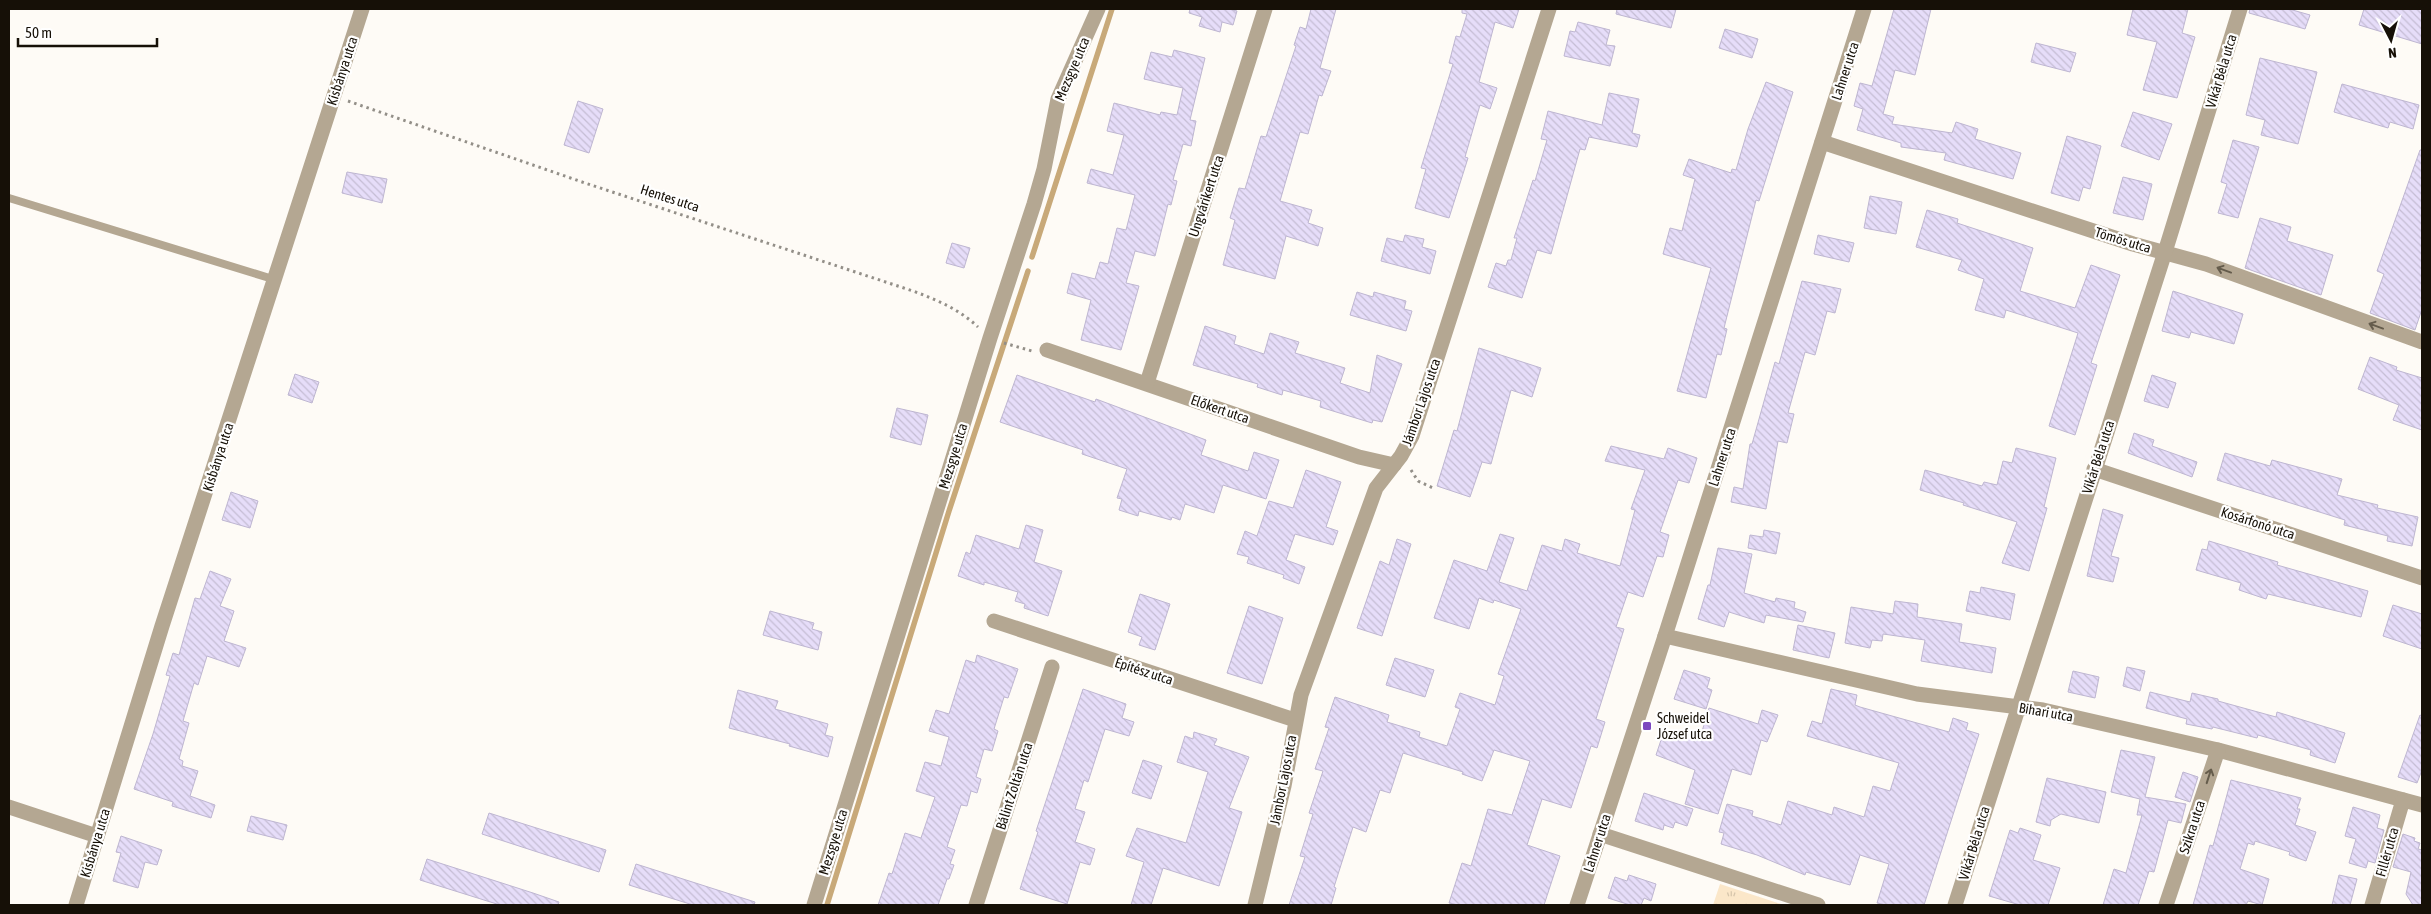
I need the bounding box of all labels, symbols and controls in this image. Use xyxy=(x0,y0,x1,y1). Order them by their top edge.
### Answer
scale bar xyxy=(18,15,156,47)
north arrow xyxy=(2366,15,2416,65)
text: 50 m xyxy=(25,24,52,41)
street label: Vikár Béla utca xyxy=(2202,32,2240,110)
street label: Kisbánya utca xyxy=(323,35,361,107)
street label: Mezsgye utca xyxy=(1051,35,1093,103)
street label: Lahner utca xyxy=(1828,40,1862,102)
text: N xyxy=(2387,45,2397,61)
street label: Ungvárikert utca xyxy=(1185,153,1227,239)
street label: Hentes utca xyxy=(639,181,701,215)
street label: Tömös utca xyxy=(2093,224,2153,256)
one-way arrow xyxy=(2217,265,2232,274)
one-way arrow xyxy=(2369,321,2385,330)
street label: Jámbor Lajos utca xyxy=(1399,356,1443,448)
street label: Előkert utca xyxy=(1189,392,1251,426)
street label: Vikár Béla utca xyxy=(2079,418,2117,496)
street label: Kisbánya utca xyxy=(199,421,237,493)
street label: Mezsgye utca xyxy=(935,421,971,491)
street label: Lahner utca xyxy=(1705,426,1739,488)
street label: Kosárfonó utca xyxy=(2219,504,2297,542)
street label: Építész utca xyxy=(1113,654,1175,688)
street label: Bihari utca xyxy=(2018,699,2074,725)
place label: Schweidel József utca xyxy=(1657,710,1712,742)
marker: Schweidel József utca xyxy=(1641,720,1653,732)
street label: Jámbor Lajos utca xyxy=(1266,734,1300,826)
street label: Bálint Zoltán utca xyxy=(992,740,1036,832)
one-way arrow xyxy=(2205,769,2214,784)
street label: Szikra utca xyxy=(2176,798,2208,856)
street label: Vikár Béla utca xyxy=(1955,804,1993,882)
street label: Kisbánya utca xyxy=(77,807,113,879)
street label: Mezsgye utca xyxy=(815,807,851,877)
street label: Lahner utca xyxy=(1580,812,1614,874)
street label: Fillér utca xyxy=(2372,825,2402,879)

